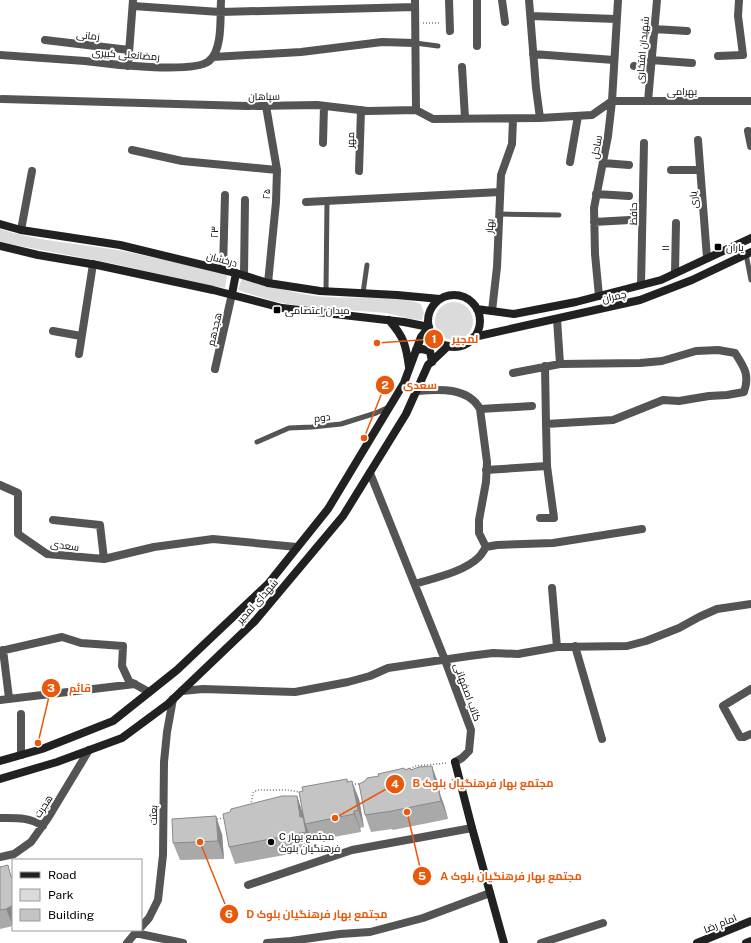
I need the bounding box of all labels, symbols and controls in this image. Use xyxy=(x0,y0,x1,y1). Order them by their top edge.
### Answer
street label: شهیدان افتخاری xyxy=(633,16,652,84)
street label: زمانی xyxy=(76,28,100,43)
street label: رمضانعلی کبیری xyxy=(92,46,160,63)
street label: بهرامی xyxy=(667,85,697,98)
street label: سپاهان xyxy=(248,90,280,103)
street label: مهر xyxy=(344,132,357,149)
street label: ساحل xyxy=(588,134,605,160)
street label: ۲۵ xyxy=(260,188,272,200)
street label: یاری xyxy=(686,190,701,209)
street label: حافظ xyxy=(627,203,639,225)
street label: بهار xyxy=(483,218,496,235)
street label: ۲۳ xyxy=(208,226,220,238)
place label: یاران xyxy=(726,241,744,254)
marker: یاران xyxy=(713,242,723,252)
street label: ۱۱ xyxy=(659,245,671,251)
street label: درخشان xyxy=(205,249,239,270)
street label: چمران xyxy=(601,287,628,306)
place label: میدان اعتصامی xyxy=(285,304,350,317)
marker: میدان اعتصامی xyxy=(272,305,282,315)
street label: هجدهم xyxy=(204,311,226,347)
callout: لمجیر xyxy=(424,327,486,350)
text: 1 xyxy=(431,332,437,346)
text: لمجیر xyxy=(451,333,478,346)
callout: سعدی xyxy=(375,374,445,397)
text: 2 xyxy=(381,378,389,392)
text: سعدی xyxy=(403,379,437,392)
street label: دوم xyxy=(313,410,331,426)
street label: سعدی xyxy=(50,537,80,554)
street label: شهدای لمجیر xyxy=(233,576,281,627)
street label: کاتب اصفهانی xyxy=(451,661,484,723)
callout: قائم xyxy=(41,676,98,699)
text: 3 xyxy=(47,681,55,695)
text: قائم xyxy=(69,682,91,696)
callout: B مجتمع بهار فرهنگیان بلوک xyxy=(385,772,562,795)
text: 4 xyxy=(391,777,399,791)
text: B مجتمع بهار فرهنگیان بلوک xyxy=(413,777,553,791)
street label: هجرت xyxy=(31,792,55,820)
street label: بعثت xyxy=(147,805,159,825)
place label: C مجتمع بهار فرهنگیان بلوک xyxy=(279,830,340,855)
marker: C مجتمع بهار فرهنگیان بلوک xyxy=(266,837,276,847)
legend xyxy=(12,859,142,931)
callout: A مجتمع بهار فرهنگیان بلوک xyxy=(412,864,589,887)
text: Road xyxy=(48,868,76,882)
text: 5 xyxy=(418,869,426,883)
text: A مجتمع بهار فرهنگیان بلوک xyxy=(440,870,582,884)
text: Park xyxy=(48,888,74,902)
callout: D مجتمع بهار فرهنگیان بلوک xyxy=(219,903,396,926)
text: 6 xyxy=(225,907,233,921)
text: Building xyxy=(48,908,94,922)
text: D مجتمع بهار فرهنگیان بلوک xyxy=(246,908,388,922)
street label: امام رضا xyxy=(702,911,739,937)

